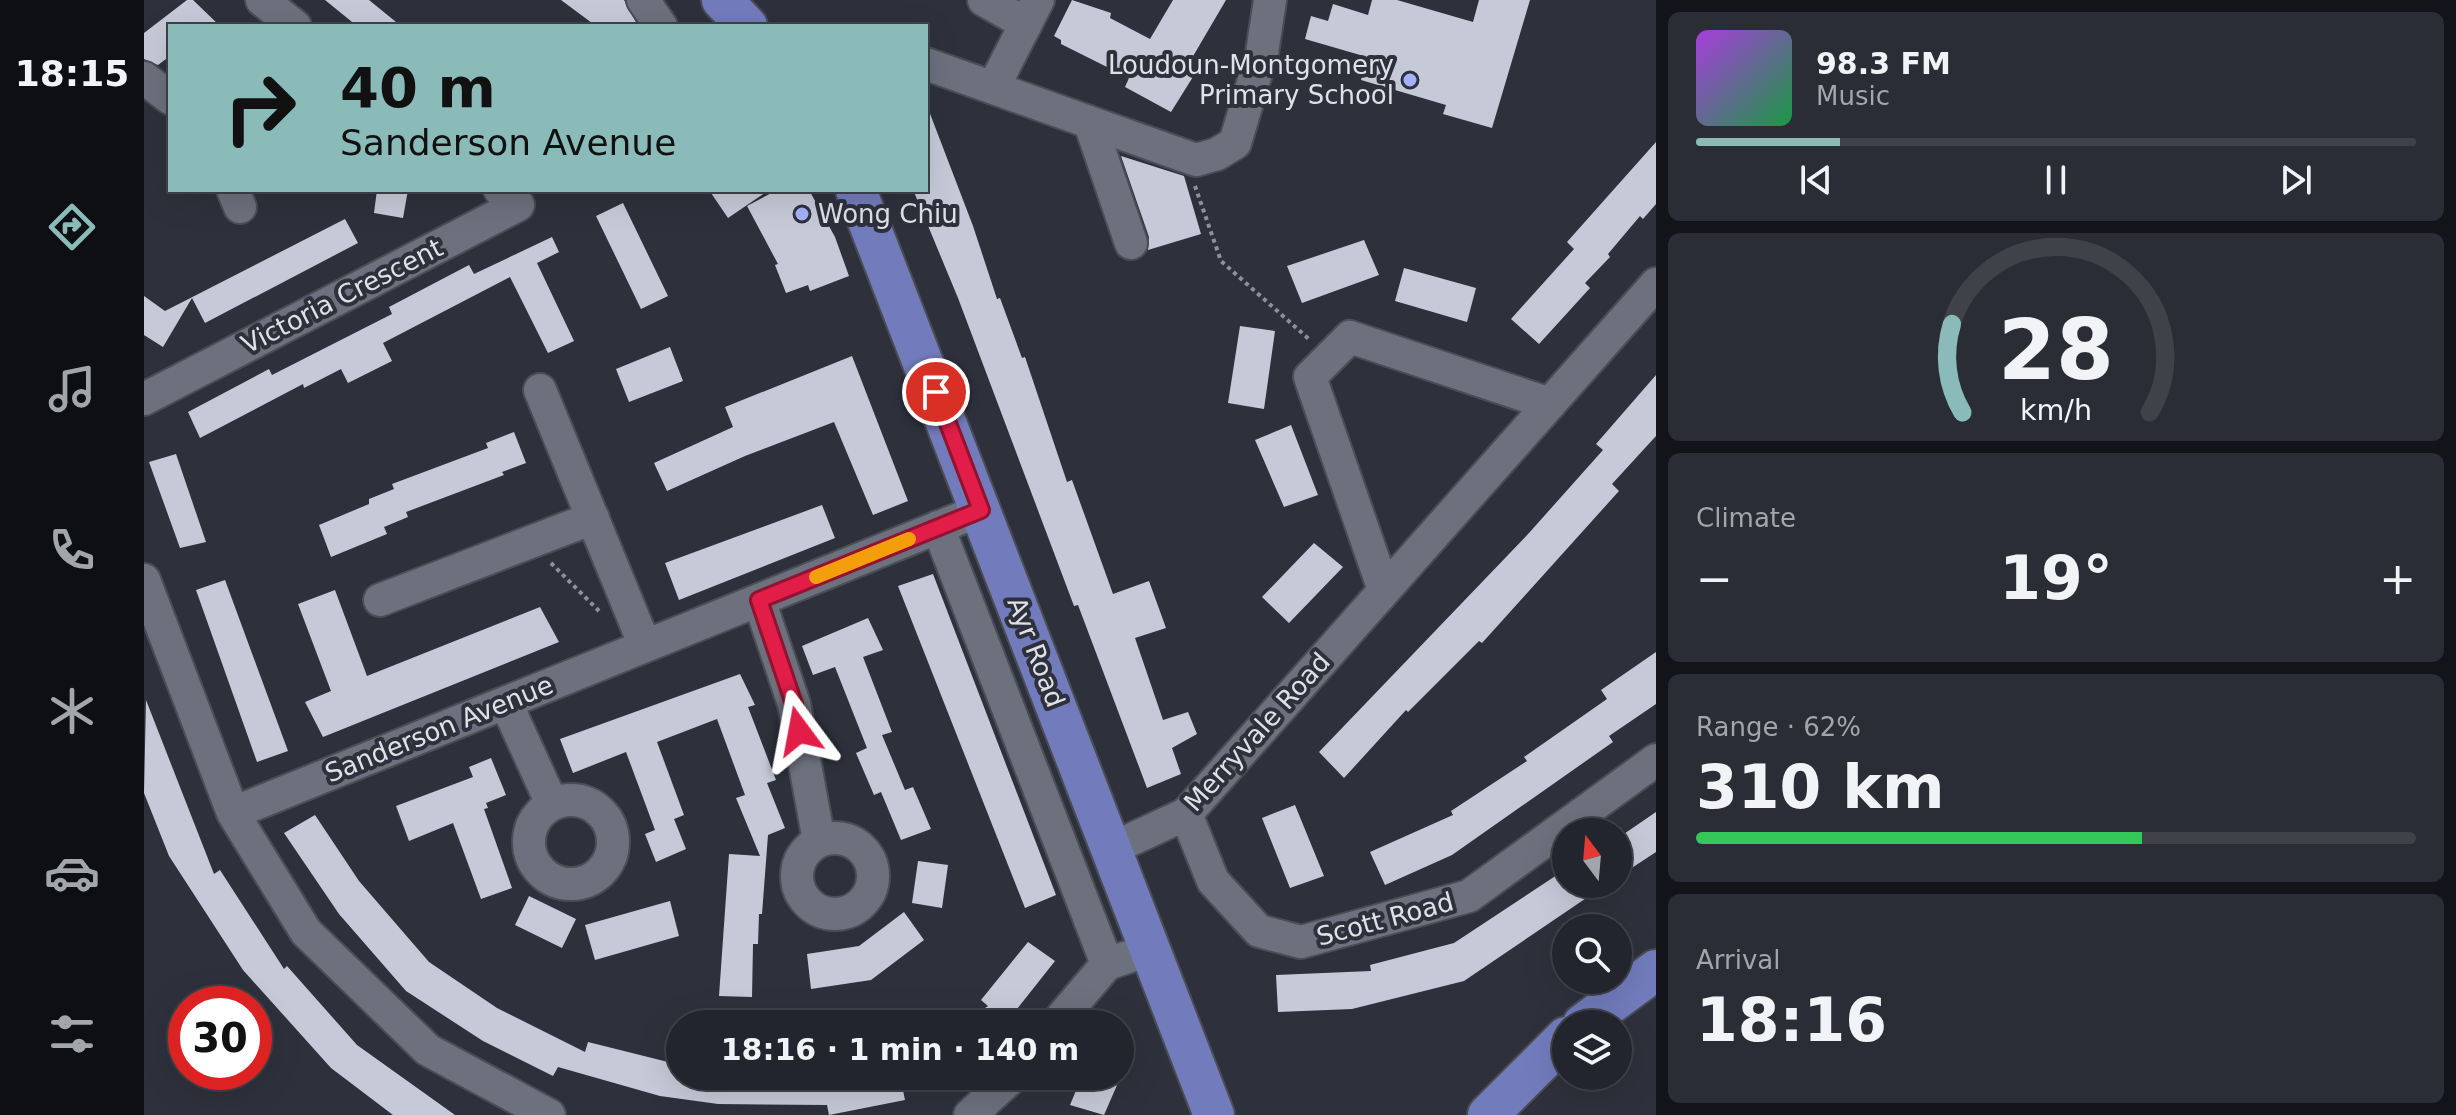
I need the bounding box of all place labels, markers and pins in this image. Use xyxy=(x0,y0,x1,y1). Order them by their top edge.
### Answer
place label: Loudoun-Montgomery Primary School xyxy=(1108,50,1394,110)
marker: Loudoun-Montgomery Primary School xyxy=(1401,71,1419,89)
place label: Wong Chiu xyxy=(818,199,958,229)
marker: Wong Chiu xyxy=(793,205,811,223)
pin xyxy=(902,358,970,426)

